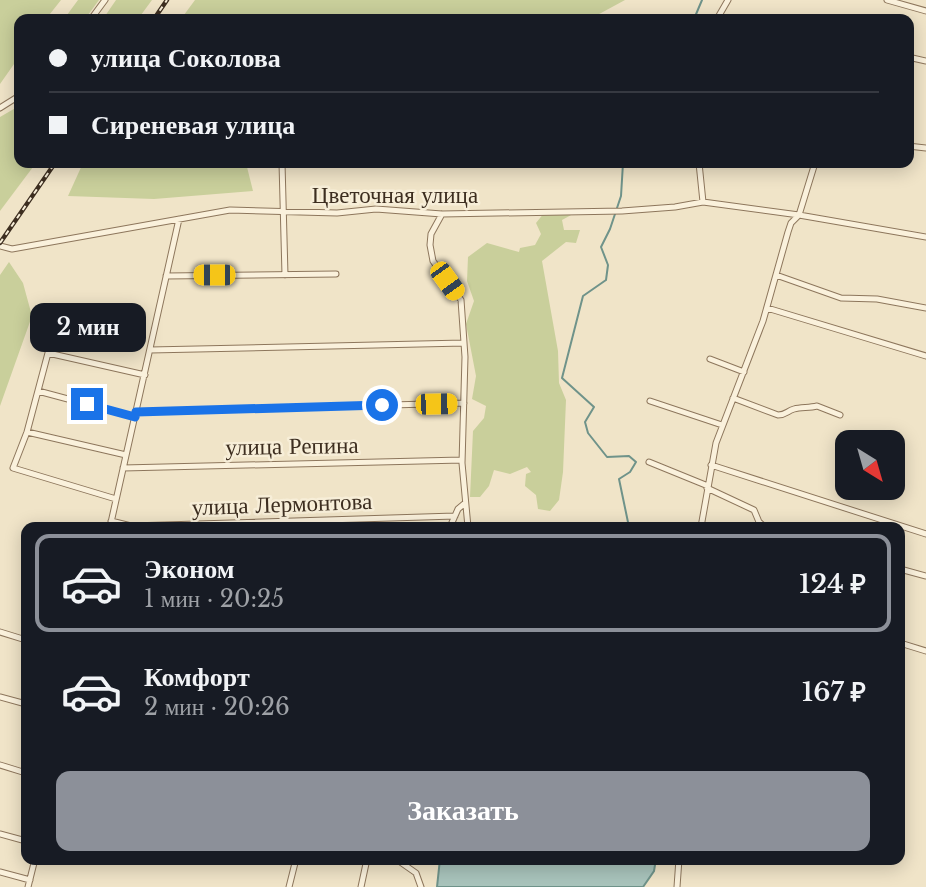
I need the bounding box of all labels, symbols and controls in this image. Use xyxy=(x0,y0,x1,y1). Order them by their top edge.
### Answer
text: улица Соколова xyxy=(91,42,281,74)
text: Сиреневая улица xyxy=(91,109,295,141)
street label: Цветочная улица xyxy=(312,181,478,209)
car xyxy=(427,258,468,304)
car xyxy=(194,265,236,286)
callout: 2 мин xyxy=(29,302,145,352)
text: 2 мин xyxy=(56,313,120,341)
route end xyxy=(71,388,103,420)
route start xyxy=(366,389,398,421)
car xyxy=(415,393,458,415)
north arrow xyxy=(835,430,905,500)
map controls xyxy=(835,430,905,500)
street label: улица Репина xyxy=(225,431,359,461)
street label: улица Лермонтова xyxy=(191,487,373,521)
icon: car xyxy=(60,552,123,615)
text: Эконом xyxy=(144,553,234,585)
text: 124 ₽ xyxy=(799,568,866,600)
text: 1 мин · 20:25 xyxy=(144,585,284,613)
icon: car xyxy=(60,660,123,723)
text: Комфорт xyxy=(144,661,250,693)
text: 167 ₽ xyxy=(802,676,866,708)
text: 2 мин · 20:26 xyxy=(144,693,290,721)
button: Заказать xyxy=(56,771,870,851)

